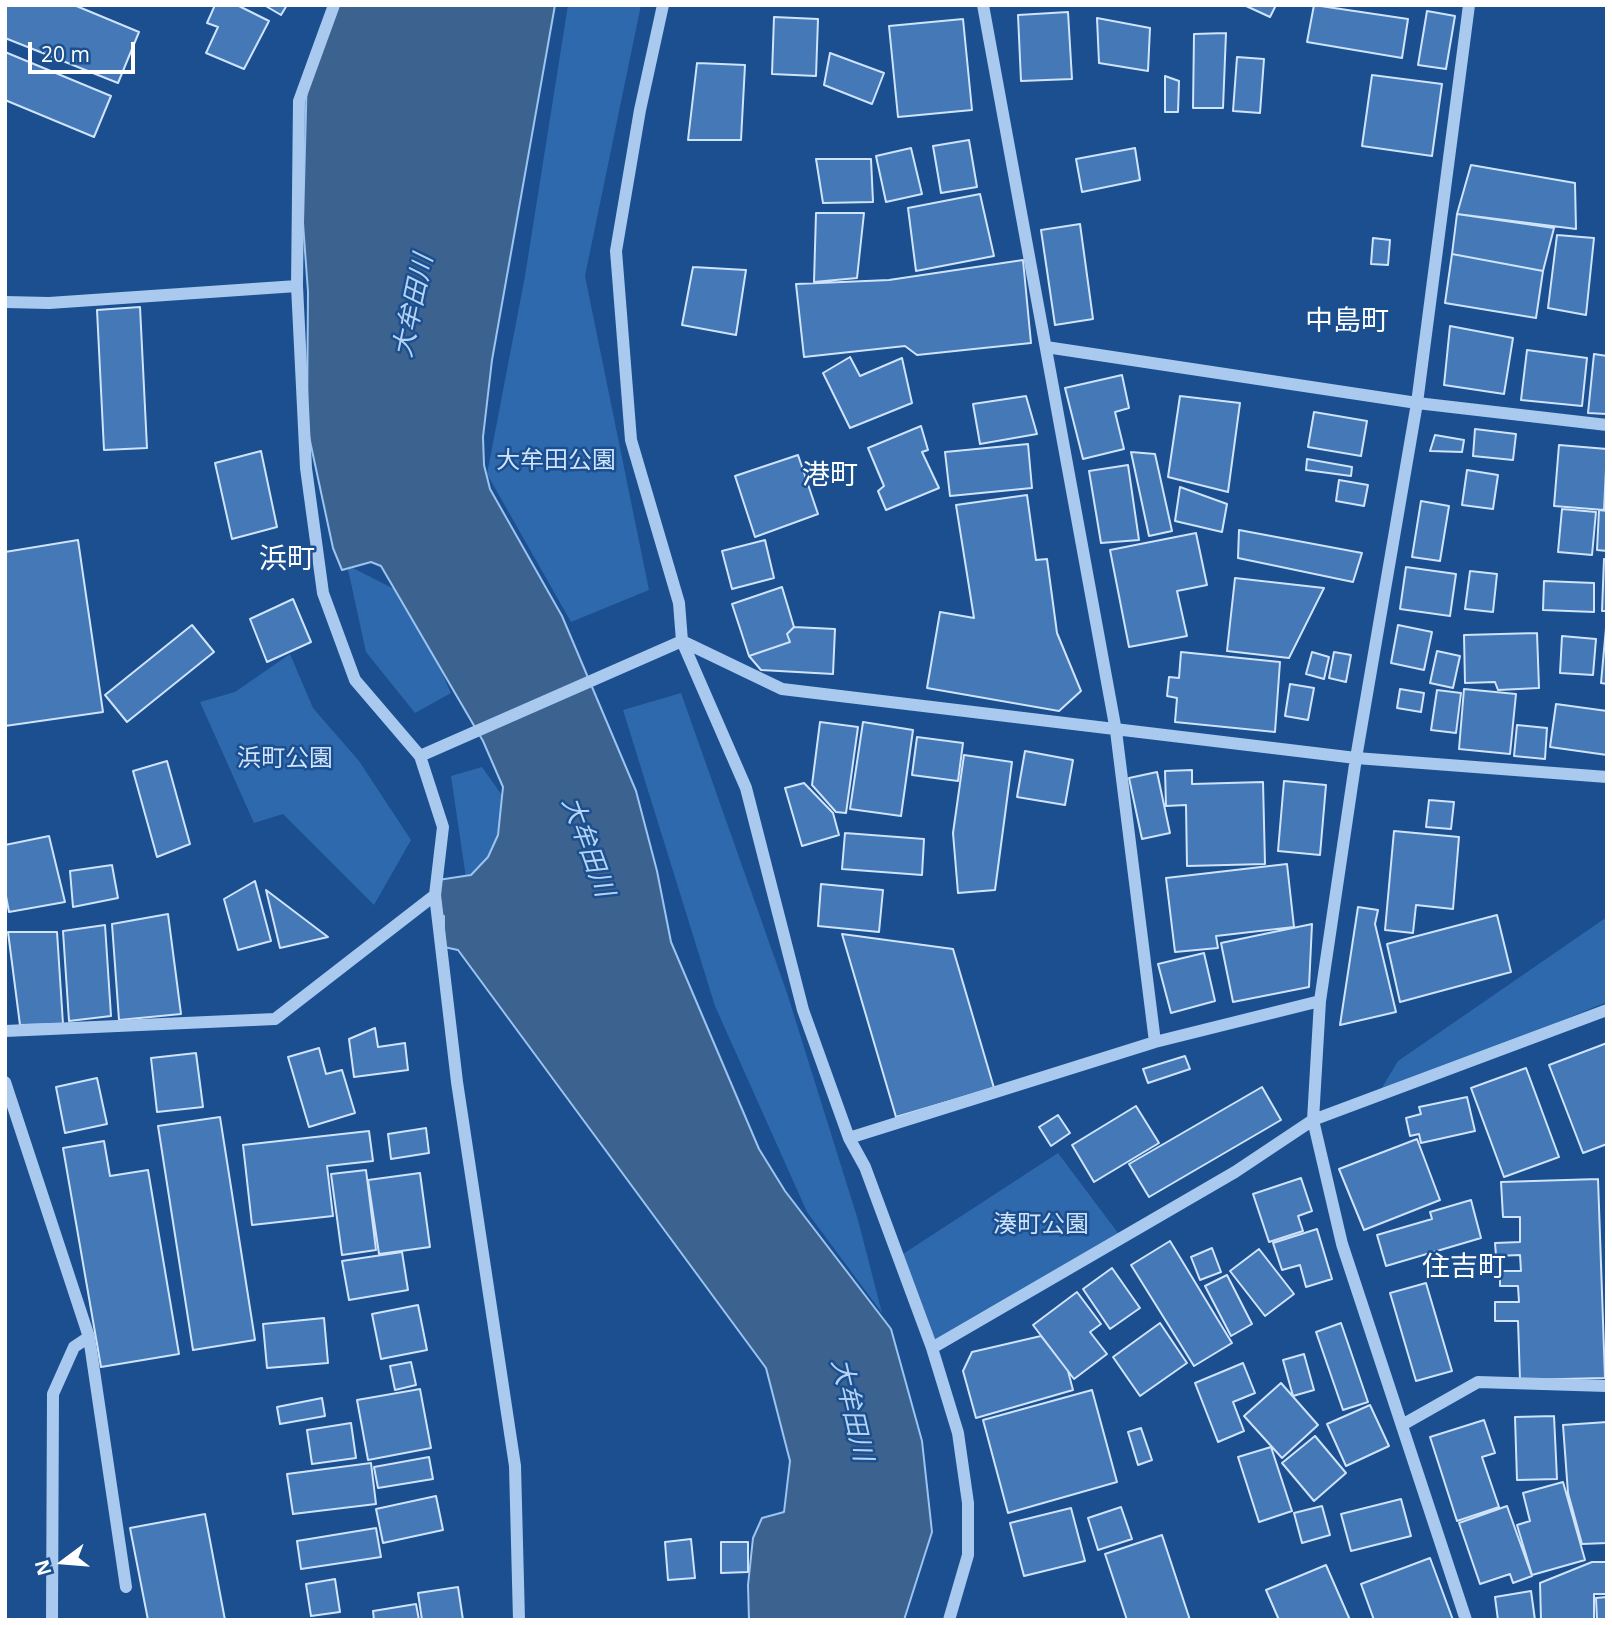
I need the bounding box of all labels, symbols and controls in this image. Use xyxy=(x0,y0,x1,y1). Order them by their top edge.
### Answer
scale bar xyxy=(32,28,138,72)
text: 20 m xyxy=(41,40,90,68)
water label: 大牟田川 xyxy=(388,252,440,360)
district label: 中島町 xyxy=(1305,305,1389,339)
park label: 大牟田公園 xyxy=(496,447,616,475)
district label: 港町 xyxy=(802,459,858,493)
district label: 浜町 xyxy=(259,543,315,577)
park label: 浜町公園 xyxy=(237,745,333,773)
water label: 大牟田川 xyxy=(555,793,619,901)
park label: 湊町公園 xyxy=(993,1211,1089,1239)
district label: 住吉町 xyxy=(1422,1251,1506,1285)
water label: 大牟田川 xyxy=(824,1356,878,1464)
north arrow xyxy=(28,1527,98,1597)
text: N xyxy=(28,1557,57,1579)

